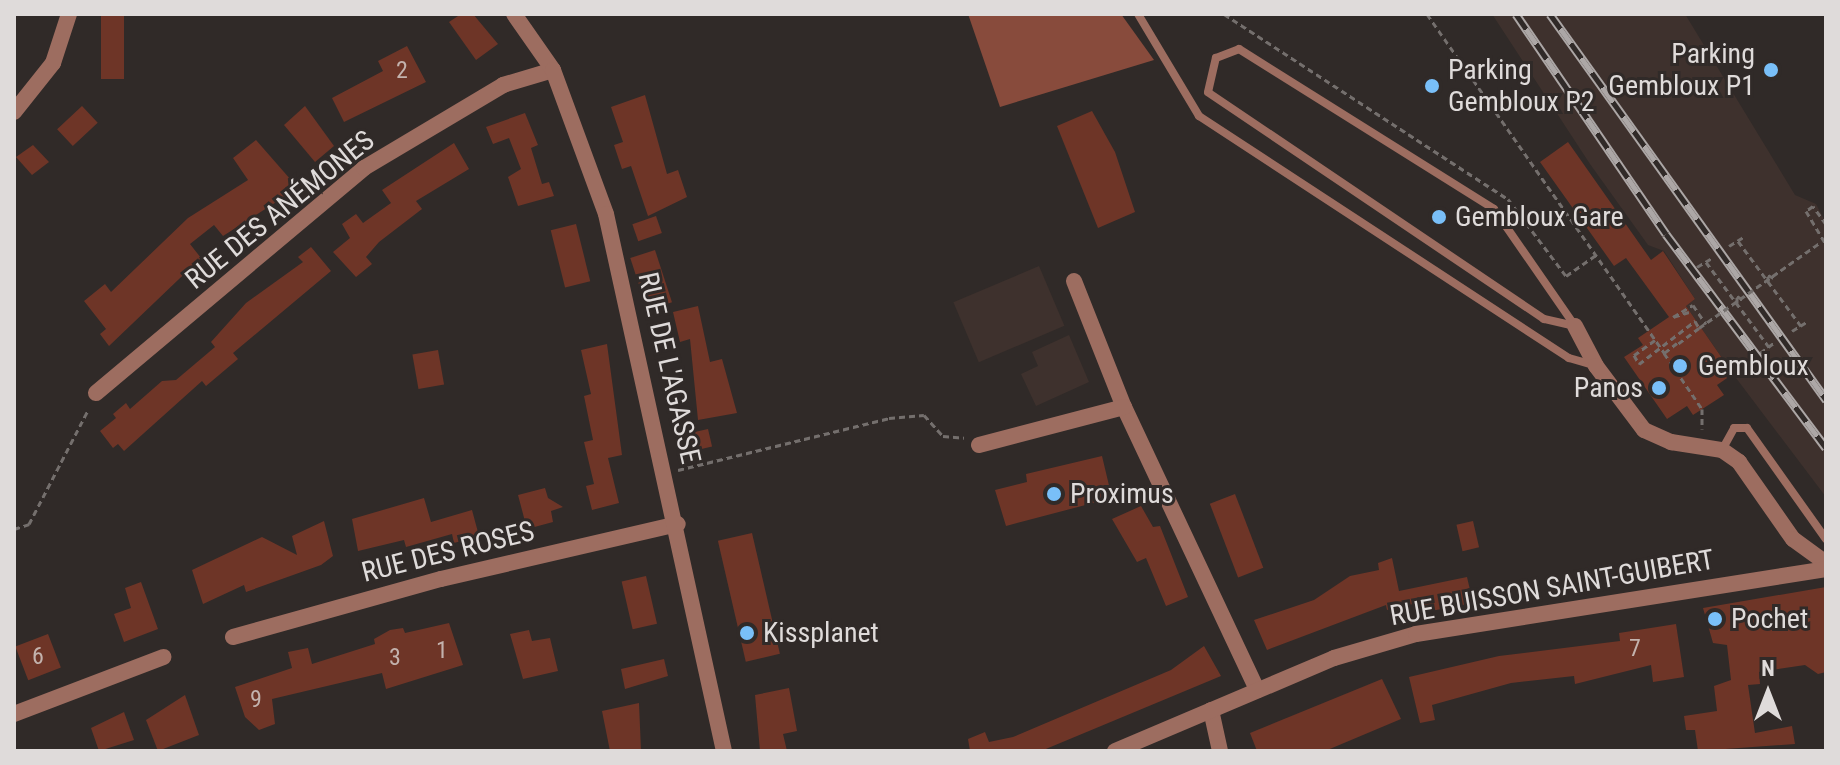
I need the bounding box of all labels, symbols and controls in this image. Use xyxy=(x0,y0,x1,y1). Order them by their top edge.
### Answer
place label: Parking Gembloux P1 xyxy=(1608,37,1755,103)
place label: Parking Gembloux P2 xyxy=(1448,53,1595,119)
house number: 2 xyxy=(396,57,408,85)
marker: Parking Gembloux P1 xyxy=(1762,61,1780,79)
marker: Parking Gembloux P2 xyxy=(1423,77,1441,95)
street label: RUE DES ANÉMONES xyxy=(179,124,381,296)
place label: Gembloux Gare xyxy=(1455,200,1624,234)
marker: Gembloux Gare xyxy=(1430,208,1448,226)
street label: RUE DE L'AGASSE xyxy=(631,269,707,467)
place label: Gembloux xyxy=(1698,349,1809,383)
marker: Gembloux xyxy=(1669,355,1691,377)
place label: Panos xyxy=(1574,371,1643,405)
marker: Panos xyxy=(1650,379,1668,397)
place label: Proximus xyxy=(1070,477,1174,511)
marker: Proximus xyxy=(1045,485,1063,503)
street label: RUE DES ROSES xyxy=(358,514,538,590)
street label: RUE BUISSON SAINT-GUIBERT xyxy=(1387,543,1717,633)
place label: Pochet xyxy=(1731,602,1808,636)
marker: Pochet xyxy=(1706,610,1724,628)
place label: Kissplanet xyxy=(763,616,879,650)
marker: Kissplanet xyxy=(738,624,756,642)
house number: 7 xyxy=(1629,635,1641,663)
house number: 1 xyxy=(436,637,448,665)
house number: 6 xyxy=(32,643,44,671)
house number: 3 xyxy=(389,644,401,672)
north arrow xyxy=(1728,653,1808,733)
text: N xyxy=(1761,656,1775,681)
house number: 9 xyxy=(250,686,262,714)

